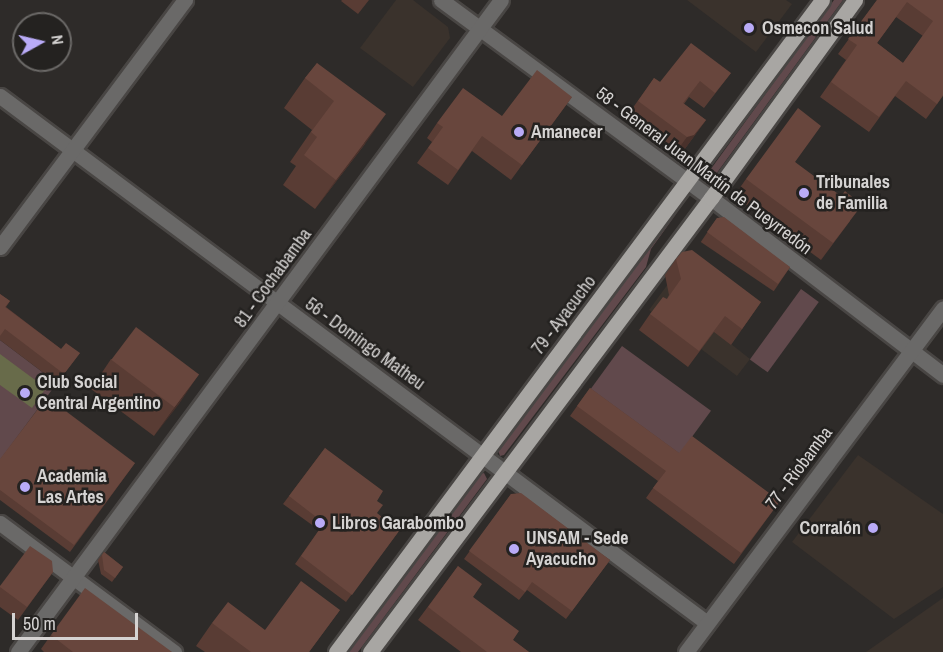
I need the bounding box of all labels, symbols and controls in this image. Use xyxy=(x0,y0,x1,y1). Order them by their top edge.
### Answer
north arrow xyxy=(12,12,72,72)
place label: Osmecon Salud xyxy=(762,17,874,39)
marker: Osmecon Salud xyxy=(740,19,758,37)
text: N xyxy=(46,34,69,46)
street label: 58 - General Juan Martín de Pueyrredón xyxy=(592,83,816,259)
place label: Amanecer xyxy=(531,121,602,143)
marker: Amanecer xyxy=(512,125,526,139)
place label: Tribunales de Familia xyxy=(816,172,890,214)
marker: Tribunales de Familia xyxy=(797,186,811,200)
street label: 81 - Cochabamba xyxy=(230,224,316,332)
street label: 79 - Ayacucho xyxy=(527,271,601,359)
street label: 56 - Domingo Matheu xyxy=(301,293,429,395)
place label: Club Social Central Argentino xyxy=(37,372,162,415)
marker: Club Social Central Argentino xyxy=(18,386,32,400)
street label: 77 - Riobamba xyxy=(761,423,837,513)
place label: Academia Las Artes xyxy=(37,466,107,508)
marker: Academia Las Artes xyxy=(18,480,32,494)
place label: Libros Garabombo xyxy=(332,512,464,534)
marker: Libros Garabombo xyxy=(313,516,327,530)
place label: Corralón xyxy=(799,517,861,539)
marker: Corralón xyxy=(866,521,880,535)
place label: UNSAM - Sede Ayacucho xyxy=(526,528,629,570)
marker: UNSAM - Sede Ayacucho xyxy=(507,542,521,556)
scale bar xyxy=(15,601,141,639)
text: 50 m xyxy=(23,611,56,636)

